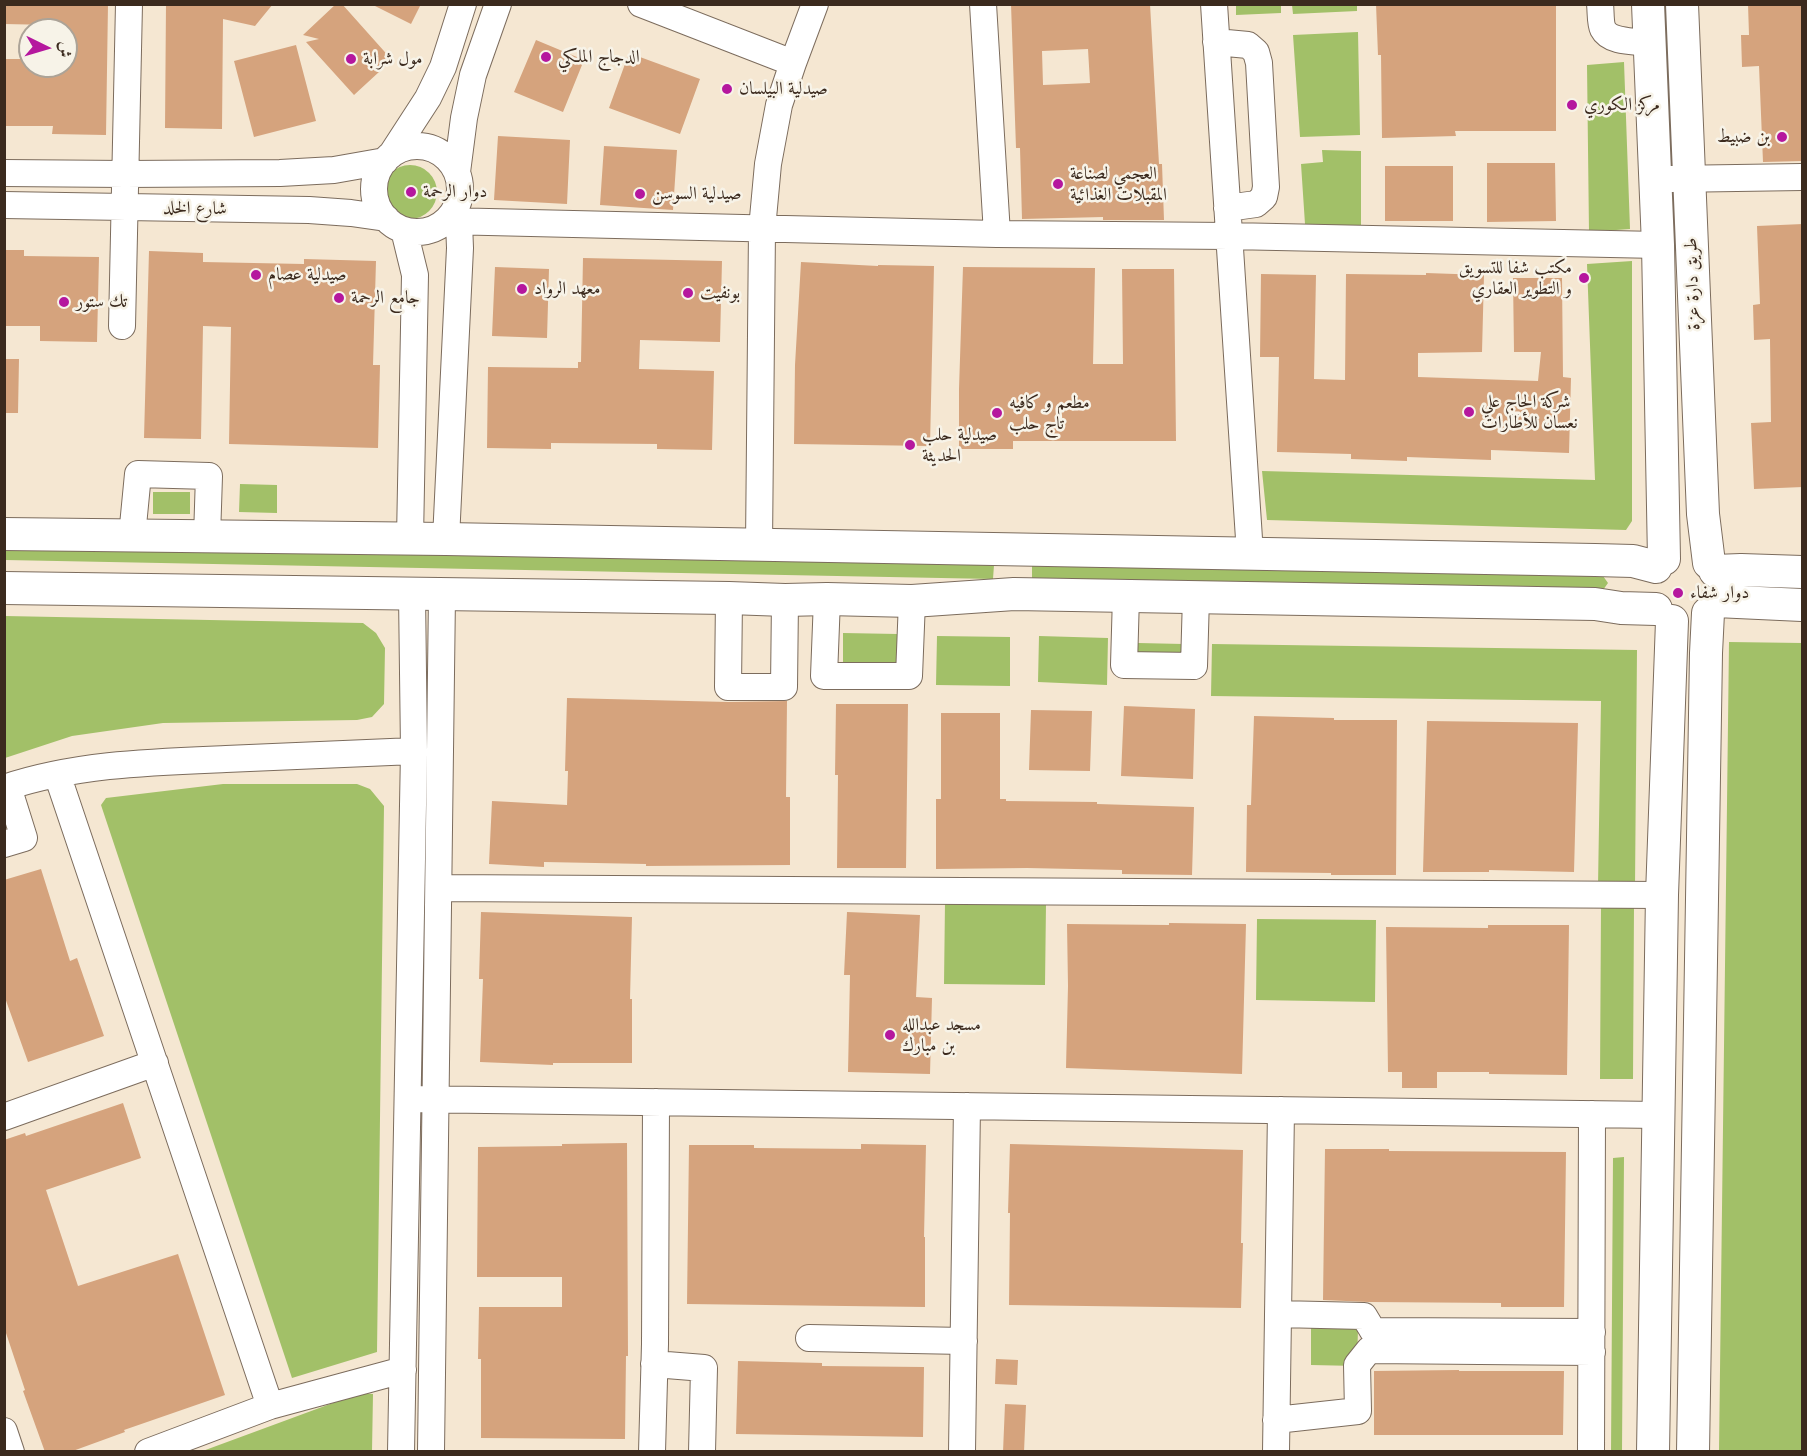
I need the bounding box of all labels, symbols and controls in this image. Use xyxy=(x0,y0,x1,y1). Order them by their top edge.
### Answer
north arrow xyxy=(18,18,78,78)
text: ش xyxy=(55,41,73,58)
place label: الدجاج الملكي xyxy=(558,46,640,68)
place label: مول شرابة xyxy=(363,48,422,70)
marker: الدجاج الملكي xyxy=(539,50,553,64)
marker: مول شرابة xyxy=(344,52,358,66)
place label: صيدلية البيلسان xyxy=(739,78,828,100)
marker: صيدلية البيلسان xyxy=(720,82,734,96)
place label: مركز الكوري xyxy=(1584,94,1660,116)
marker: مركز الكوري xyxy=(1565,98,1579,112)
place label: بن ضبيط xyxy=(1717,126,1770,148)
marker: بن ضبيط xyxy=(1775,130,1789,144)
place label: العجمي لصناعة المقبلات الغذائية xyxy=(1070,163,1167,206)
marker: العجمي لصناعة المقبلات الغذائية xyxy=(1051,177,1065,191)
place label: دوار الرحمة xyxy=(423,181,487,203)
place label: صيدلية السوسن xyxy=(652,183,742,205)
marker: دوار الرحمة xyxy=(404,185,418,199)
marker: صيدلية السوسن xyxy=(633,187,647,201)
street label: شارع الخلد xyxy=(163,198,227,220)
street label: طريق دارة عزة xyxy=(1681,237,1705,331)
place label: مكتب شفا للتسويق و التطوير العقاري xyxy=(1459,257,1572,300)
place label: صيدلية عصام xyxy=(268,264,347,286)
marker: صيدلية عصام xyxy=(249,268,263,282)
marker: مكتب شفا للتسويق و التطوير العقاري xyxy=(1577,271,1591,285)
place label: معهد الرواد xyxy=(534,278,600,300)
marker: معهد الرواد xyxy=(515,282,529,296)
place label: بونفيت xyxy=(700,282,740,304)
marker: بونفيت xyxy=(681,286,695,300)
place label: جامع الرحمة xyxy=(351,287,420,309)
place label: تك ستور xyxy=(76,291,127,313)
marker: جامع الرحمة xyxy=(332,291,346,305)
marker: تك ستور xyxy=(57,295,71,309)
place label: شركة الحاج علي نعسان للأطارات xyxy=(1481,391,1578,434)
place label: مطعم و كافيه تاج حلب xyxy=(1009,392,1090,434)
marker: شركة الحاج علي نعسان للأطارات xyxy=(1462,405,1476,419)
marker: مطعم و كافيه تاج حلب xyxy=(990,406,1004,420)
place label: صيدلية حلب الحديثة xyxy=(922,424,997,466)
marker: صيدلية حلب الحديثة xyxy=(903,438,917,452)
place label: دوار شفاء xyxy=(1690,582,1749,604)
marker: دوار شفاء xyxy=(1671,586,1685,600)
place label: مسجد عبدالله بن مبارك xyxy=(902,1014,981,1056)
marker: مسجد عبدالله بن مبارك xyxy=(883,1028,897,1042)

